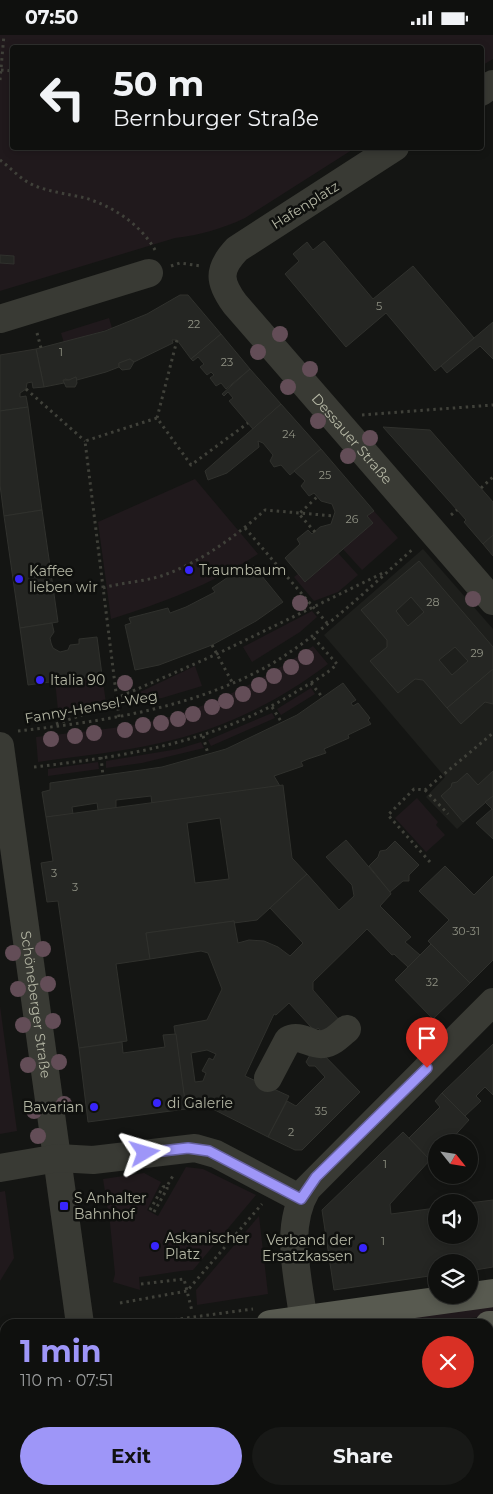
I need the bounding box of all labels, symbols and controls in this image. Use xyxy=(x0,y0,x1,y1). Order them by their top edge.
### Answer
text: 07:50 xyxy=(25,6,78,29)
text: 50 m xyxy=(113,62,204,105)
icon: left xyxy=(30,65,95,130)
text: Bernburger Straße xyxy=(113,105,319,132)
street label: Hafenplatz xyxy=(268,177,342,233)
house number: 5 xyxy=(376,299,382,313)
house number: 22 xyxy=(188,317,200,331)
house number: 1 xyxy=(59,345,63,359)
house number: 23 xyxy=(221,355,233,369)
street label: Dessauer Straße xyxy=(308,390,396,488)
house number: 24 xyxy=(282,427,296,441)
house number: 25 xyxy=(319,468,331,482)
house number: 26 xyxy=(346,512,359,526)
place label: Traumbaum xyxy=(199,561,286,579)
place label: Kaffee lieben wir xyxy=(29,562,98,596)
marker: Traumbaum xyxy=(183,564,195,576)
marker: Kaffee lieben wir xyxy=(13,573,25,585)
house number: 28 xyxy=(426,595,440,609)
house number: 29 xyxy=(471,646,484,660)
place label: Italia 90 xyxy=(50,671,105,689)
marker: Italia 90 xyxy=(34,674,46,686)
street label: Fanny-Hensel-Weg xyxy=(23,686,159,728)
house number: 3 xyxy=(51,866,57,880)
house number: 3 xyxy=(72,880,78,894)
house number: 30-31 xyxy=(452,924,480,938)
street label: Schöneberger Straße xyxy=(17,930,55,1079)
house number: 32 xyxy=(426,975,438,989)
pin xyxy=(406,1017,448,1068)
icon: arrive xyxy=(413,1024,441,1052)
place label: di Galerie xyxy=(167,1094,233,1112)
marker: di Galerie xyxy=(151,1097,163,1109)
place label: Bavarian xyxy=(23,1098,84,1116)
marker: Bavarian xyxy=(88,1101,100,1113)
house number: 35 xyxy=(315,1104,327,1118)
house number: 2 xyxy=(288,1125,294,1139)
position arrow xyxy=(118,1126,170,1178)
north arrow xyxy=(428,1134,478,1184)
map controls xyxy=(428,1134,478,1304)
house number: 1 xyxy=(383,1157,387,1171)
place label: S Anhalter Bahnhof xyxy=(74,1189,147,1223)
button: sound xyxy=(428,1194,478,1244)
marker: S Anhalter Bahnhof xyxy=(58,1200,70,1212)
place label: Askanischer Platz xyxy=(165,1229,250,1263)
place label: Verband der Ersatzkassen xyxy=(262,1231,353,1265)
house number: 1 xyxy=(381,1234,385,1248)
marker: Askanischer Platz xyxy=(149,1240,161,1252)
marker: Verband der Ersatzkassen xyxy=(357,1242,369,1254)
button: layers xyxy=(428,1254,478,1304)
text: 1 min xyxy=(20,1333,101,1370)
button: close xyxy=(422,1336,474,1388)
text: 110 m · 07:51 xyxy=(20,1371,114,1390)
button: Exit xyxy=(20,1427,242,1485)
button: Share xyxy=(252,1427,474,1485)

